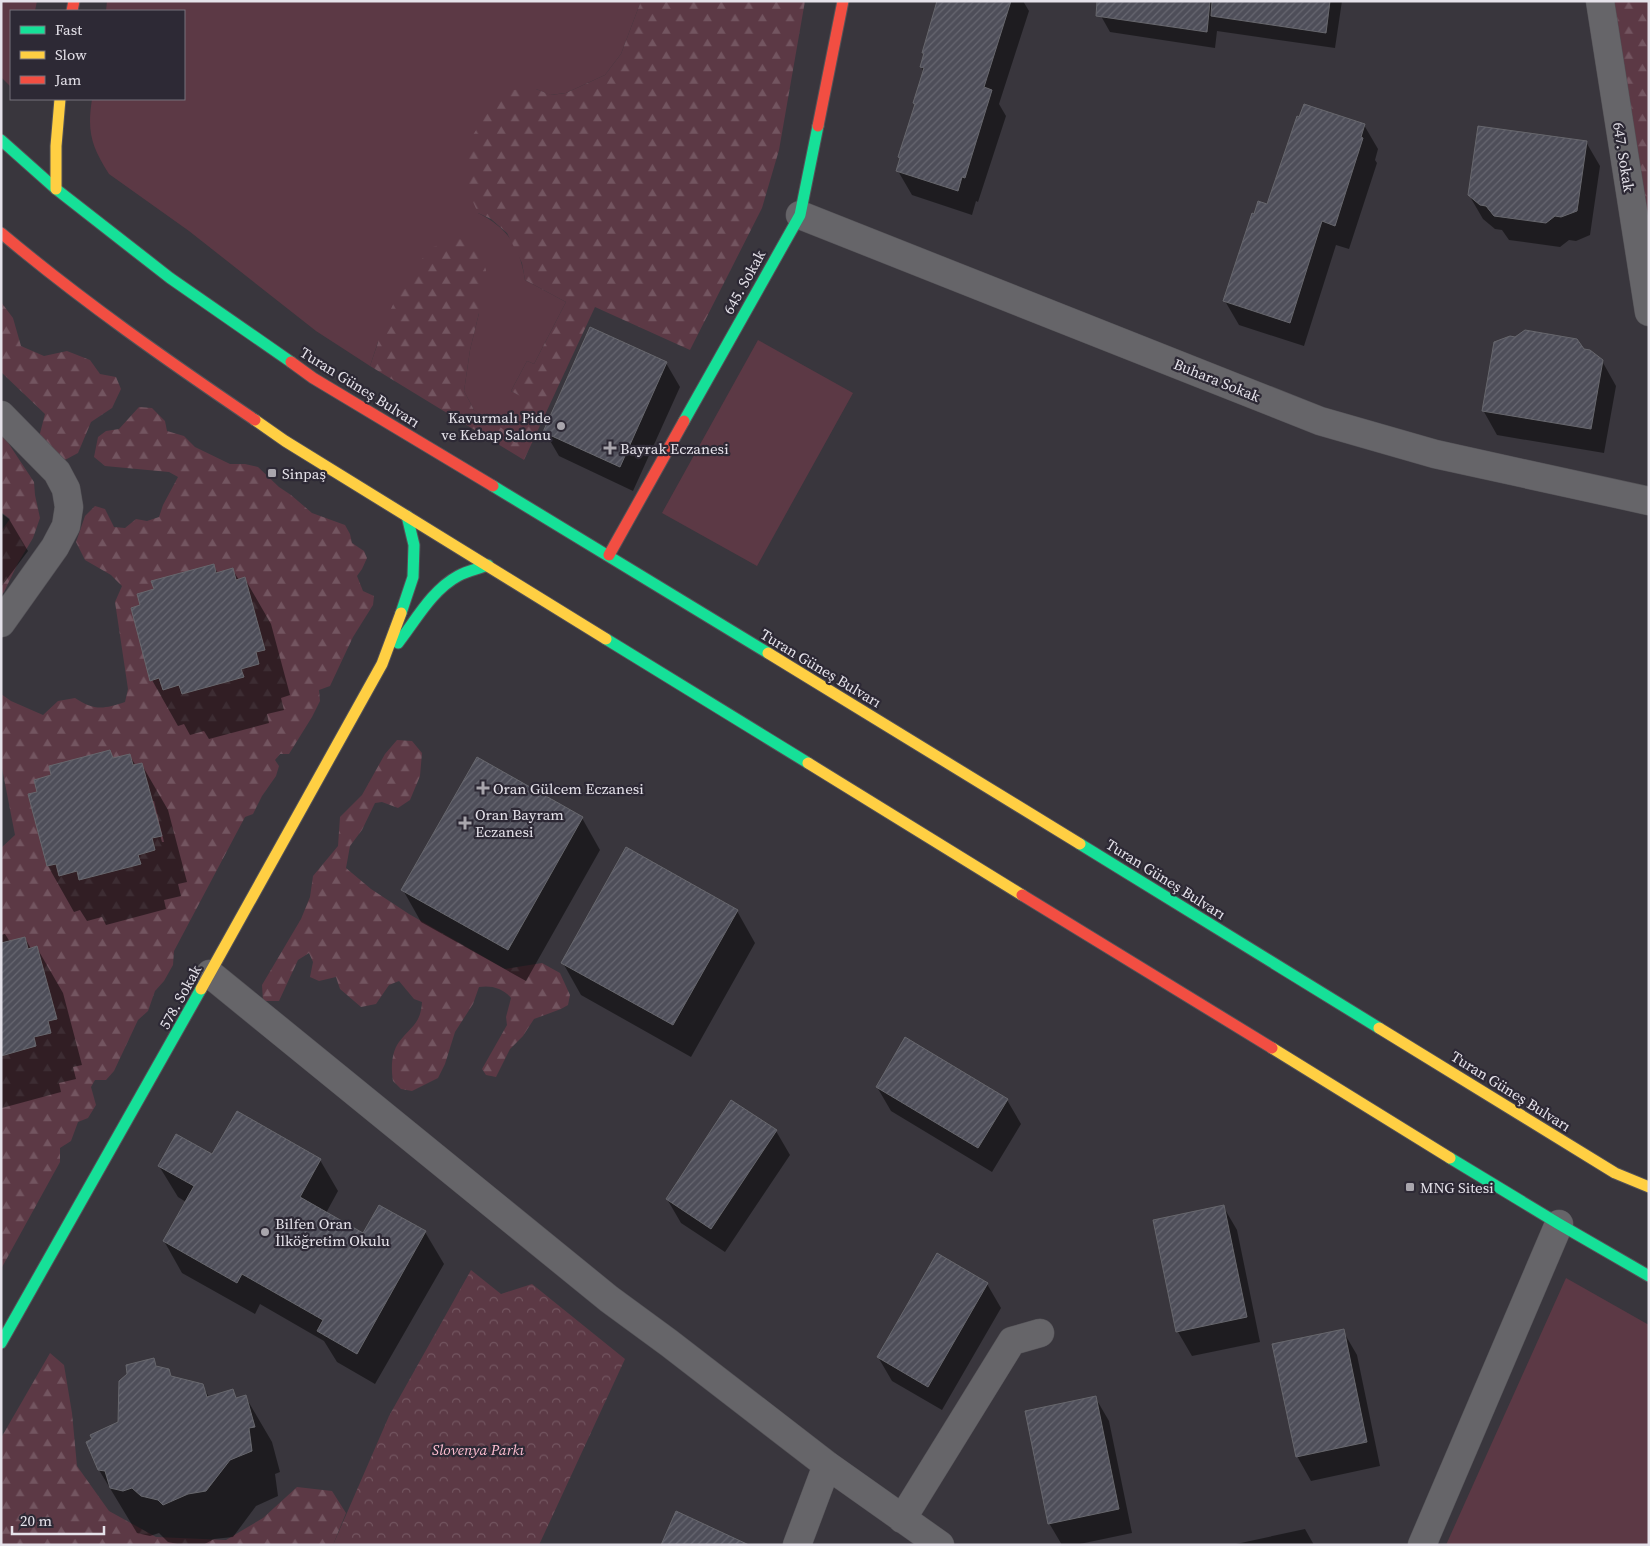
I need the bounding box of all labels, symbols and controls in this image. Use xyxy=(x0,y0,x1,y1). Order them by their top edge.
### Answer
legend xyxy=(10,10,185,100)
text: Fast xyxy=(55,19,82,40)
text: Slow xyxy=(55,44,87,65)
text: Jam xyxy=(54,69,82,90)
street label: 647. Sokak xyxy=(1608,121,1640,194)
street label: 645. Sokak xyxy=(718,245,771,318)
street label: Turan Güneş Bulvarı xyxy=(296,342,424,432)
street label: Buhara Sokak xyxy=(1171,353,1264,407)
place label: Kavurmalı Pide ve Kebap Salonu xyxy=(441,407,551,445)
marker: Kavurmalı Pide ve Kebap Salonu xyxy=(555,420,567,432)
place label: Bayrak Eczanesi xyxy=(620,438,729,459)
marker: Bayrak Eczanesi xyxy=(604,442,616,454)
place label: Sinpaş xyxy=(282,463,326,484)
marker: Sinpaş xyxy=(266,467,278,479)
street label: Turan Güneş Bulvarı xyxy=(757,624,885,712)
place label: Oran Gülcem Eczanesi xyxy=(493,778,644,799)
marker: Oran Gülcem Eczanesi xyxy=(477,782,489,794)
place label: Oran Bayram Eczanesi xyxy=(475,804,564,842)
marker: Oran Bayram Eczanesi xyxy=(459,817,471,829)
street label: Turan Güneş Bulvarı xyxy=(1102,834,1230,924)
street label: 578. Sokak xyxy=(154,960,207,1033)
street label: Turan Güneş Bulvarı xyxy=(1447,1046,1575,1136)
place label: MNG Sitesi xyxy=(1420,1177,1494,1198)
marker: MNG Sitesi xyxy=(1404,1181,1416,1193)
place label: Bilfen Oran İlköğretim Okulu xyxy=(275,1213,390,1251)
marker: Bilfen Oran İlköğretim Okulu xyxy=(259,1226,271,1238)
park label: Slovenya Parkı xyxy=(432,1439,524,1460)
scale bar xyxy=(12,1504,105,1536)
text: 20 m xyxy=(20,1510,52,1531)

